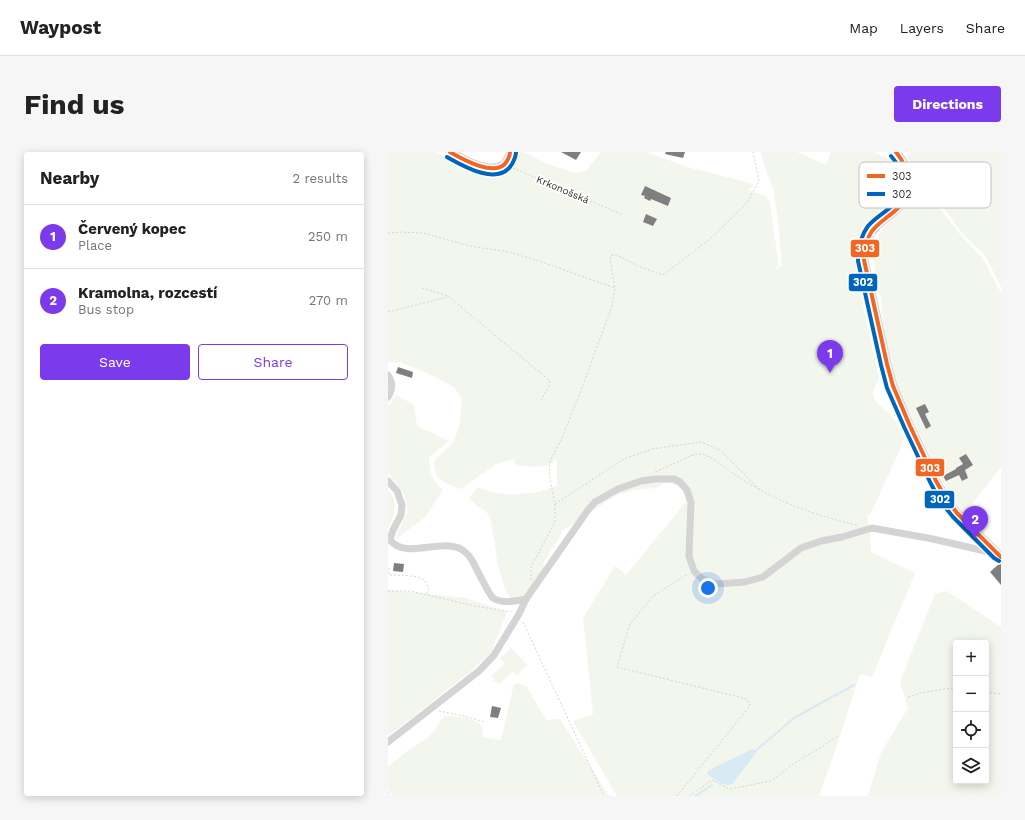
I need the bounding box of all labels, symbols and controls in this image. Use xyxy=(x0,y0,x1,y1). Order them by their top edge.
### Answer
text: Waypost xyxy=(20,16,101,39)
text: Map xyxy=(849,20,878,36)
text: Layers xyxy=(900,20,944,36)
text: Share xyxy=(966,20,1005,36)
button: Directions xyxy=(894,86,1001,122)
text: Find us xyxy=(24,88,124,121)
legend xyxy=(859,162,991,208)
text: Nearby xyxy=(40,168,99,188)
text: 303 xyxy=(892,170,911,183)
text: 2 results xyxy=(293,171,348,186)
street label: Krkonošská xyxy=(535,173,591,206)
text: 302 xyxy=(892,188,912,201)
text: Červený kopec xyxy=(78,220,186,238)
text: 1 xyxy=(50,229,56,244)
text: 250 m xyxy=(308,229,348,244)
text: Place xyxy=(78,238,112,253)
line badge: 303 xyxy=(850,239,880,258)
text: 303 xyxy=(855,242,875,255)
line badge: 302 xyxy=(848,273,878,292)
text: 302 xyxy=(853,276,874,289)
text: Kramolna, rozcestí xyxy=(78,284,217,302)
text: 2 xyxy=(49,293,57,308)
text: 270 m xyxy=(309,293,348,308)
text: Bus stop xyxy=(78,302,134,317)
pin: 1 xyxy=(817,340,843,373)
button: Save xyxy=(40,344,190,380)
button: Share xyxy=(198,344,348,380)
line badge: 303 xyxy=(915,458,945,477)
text: 303 xyxy=(920,462,940,475)
line badge: 302 xyxy=(924,490,955,509)
text: 302 xyxy=(930,493,951,506)
pin: 2 xyxy=(962,506,988,539)
your location xyxy=(698,578,718,598)
map controls xyxy=(953,640,989,784)
button: + xyxy=(953,640,989,676)
button: − xyxy=(953,676,989,712)
button: locate xyxy=(953,712,989,748)
button: layers xyxy=(953,748,989,784)

